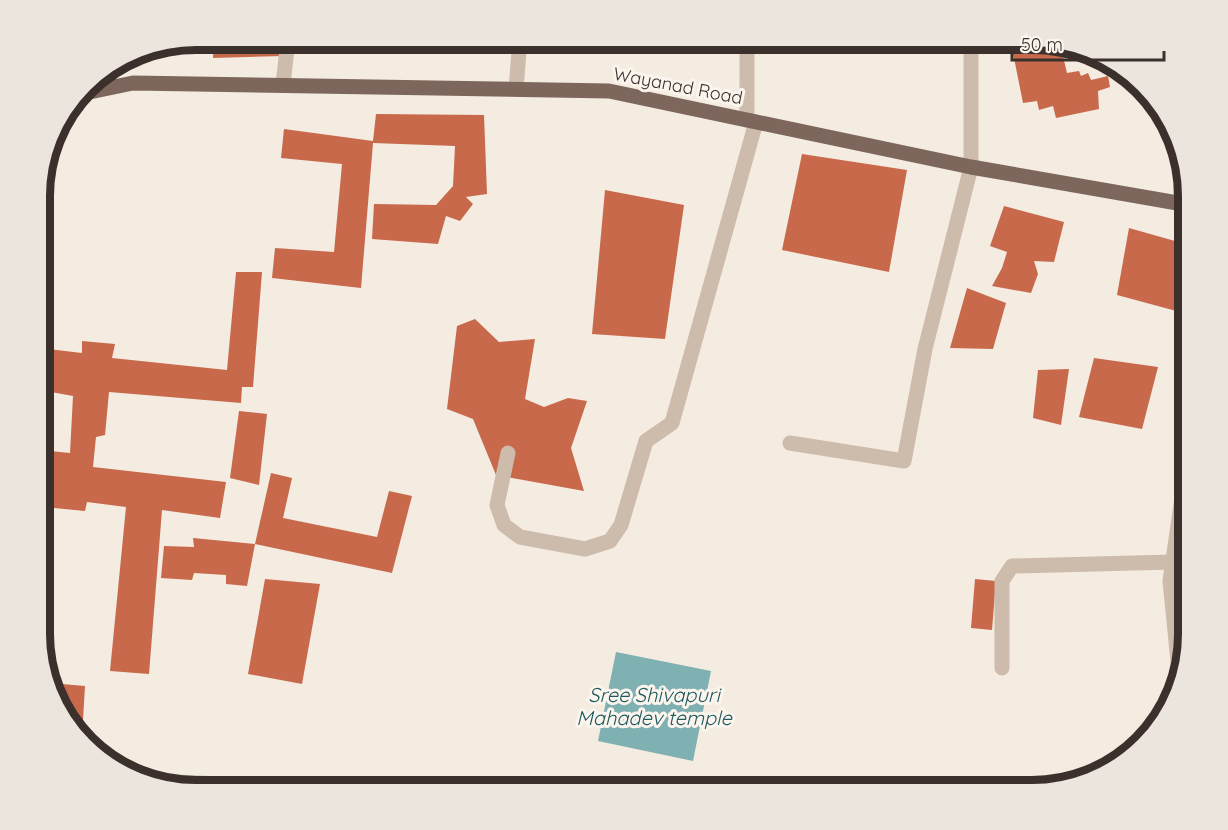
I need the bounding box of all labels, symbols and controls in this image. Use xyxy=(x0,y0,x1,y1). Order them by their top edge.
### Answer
scale bar xyxy=(1012,24,1164,62)
text: 50 m xyxy=(1021,33,1063,56)
street label: Wayanad Road xyxy=(612,62,745,109)
water label: Sree Shivapuri Mahadev temple xyxy=(576,682,732,730)

